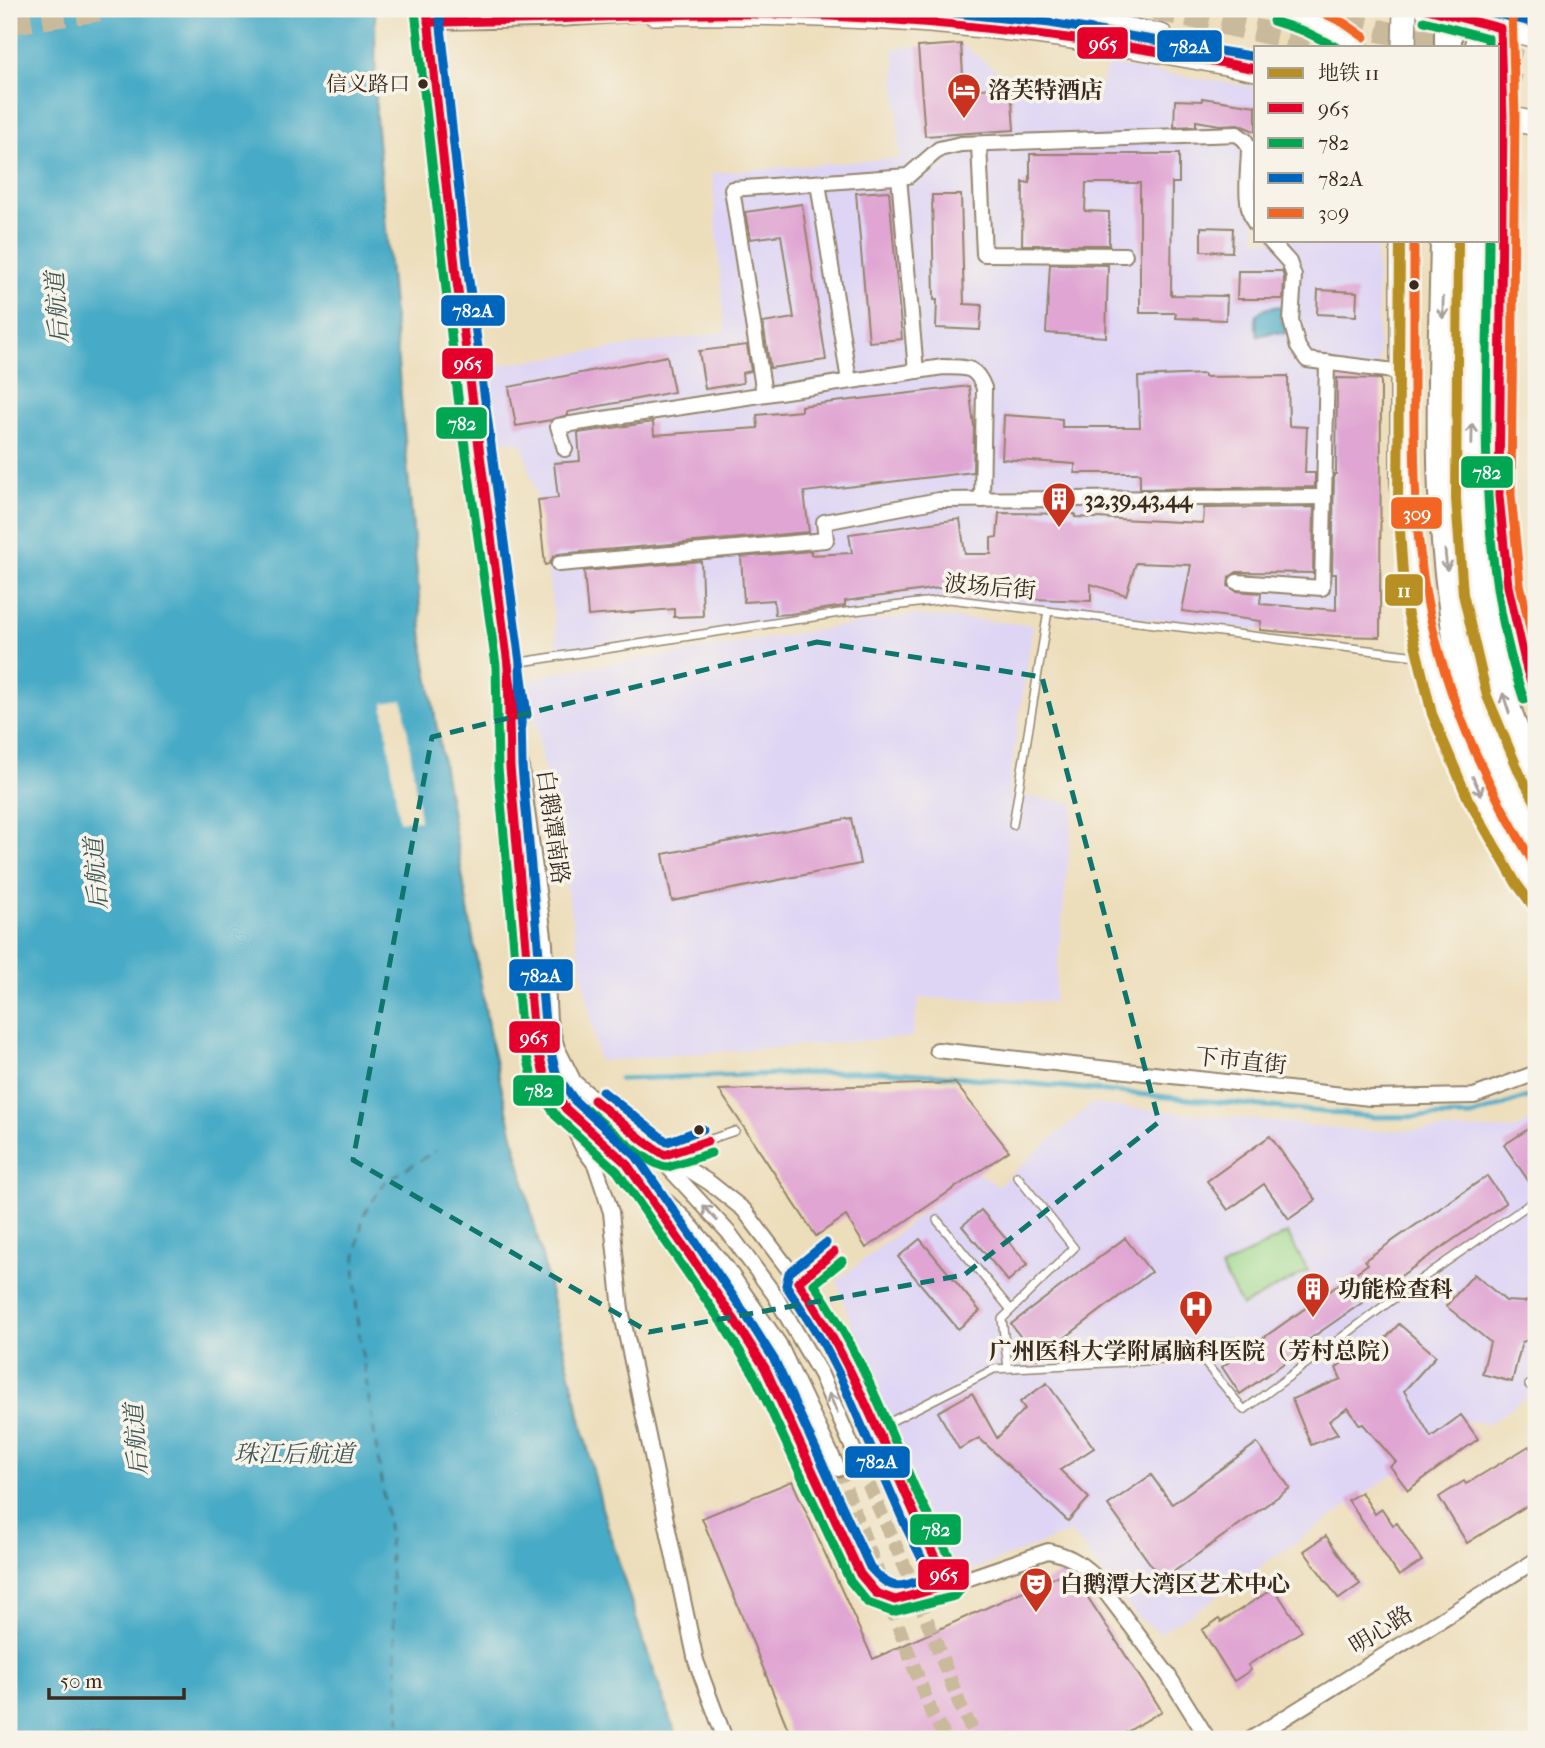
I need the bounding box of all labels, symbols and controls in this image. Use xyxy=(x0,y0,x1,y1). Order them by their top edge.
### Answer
line badge: 965 xyxy=(1076,26,1129,60)
line badge: 782A xyxy=(1156,29,1223,63)
text: 965 xyxy=(1088,33,1117,55)
text: 782A xyxy=(1169,36,1211,58)
legend xyxy=(1254,46,1500,242)
text: 地铁 11 xyxy=(1318,61,1380,85)
hotel icon: 洛芙特酒店 xyxy=(945,71,983,120)
place label: 信义路口 xyxy=(326,72,410,96)
marker: 信义路口 xyxy=(416,77,430,91)
place label: 洛芙特酒店 xyxy=(988,77,1103,104)
text: 965 xyxy=(1318,97,1349,121)
text: 782 xyxy=(1318,131,1350,155)
text: 782A xyxy=(1318,167,1363,191)
text: 309 xyxy=(1318,201,1349,225)
water label: 后航道 xyxy=(40,268,73,345)
unlabelled marker xyxy=(1407,278,1421,292)
line badge: 782A xyxy=(440,294,506,327)
one-way arrow xyxy=(1436,296,1450,319)
text: 782A xyxy=(452,300,494,322)
line badge: 965 xyxy=(441,347,494,380)
text: 965 xyxy=(453,353,482,375)
line badge: 782 xyxy=(435,406,488,440)
text: 782 xyxy=(447,413,476,435)
one-way arrow xyxy=(1466,422,1479,445)
line badge: 782 xyxy=(1460,455,1514,489)
text: 782 xyxy=(1472,462,1501,484)
building icon: 32,39,43,44 xyxy=(1040,480,1078,529)
place label: 32,39,43,44 xyxy=(1084,486,1194,513)
line badge: 309 xyxy=(1390,496,1443,530)
text: 309 xyxy=(1403,503,1431,525)
one-way arrow xyxy=(1440,548,1453,571)
street label: 波场后街 xyxy=(943,570,1037,604)
line badge: 11 xyxy=(1384,573,1424,607)
text: 11 xyxy=(1397,580,1411,602)
one-way arrow xyxy=(1499,693,1511,715)
street label: 白鹅潭南路 xyxy=(532,768,574,886)
one-way arrow xyxy=(1471,775,1484,796)
water label: 后航道 xyxy=(79,834,112,911)
line badge: 782A xyxy=(508,958,574,992)
text: 782A xyxy=(520,965,562,987)
line badge: 965 xyxy=(508,1020,561,1054)
text: 965 xyxy=(519,1027,548,1049)
street label: 下市直街 xyxy=(1194,1043,1288,1079)
line badge: 782 xyxy=(512,1074,565,1107)
text: 782 xyxy=(524,1080,553,1102)
unlabelled marker xyxy=(692,1123,706,1137)
one-way arrow xyxy=(702,1204,718,1222)
building icon: 功能检查科 xyxy=(1294,1270,1332,1319)
place label: 功能检查科 xyxy=(1338,1276,1453,1303)
hospital icon: 广州医科大学附属脑科医院（芳村总院） xyxy=(1177,1288,1215,1337)
place label: 广州医科大学附属脑科医院（芳村总院） xyxy=(989,1338,1403,1365)
one-way arrow xyxy=(826,1393,839,1414)
water label: 后航道 xyxy=(119,1400,152,1477)
water label: 珠江后航道 xyxy=(234,1440,357,1468)
line badge: 782A xyxy=(844,1445,911,1479)
text: 782A xyxy=(856,1451,898,1473)
line badge: 782 xyxy=(909,1513,962,1546)
text: 782 xyxy=(921,1519,950,1541)
line badge: 965 xyxy=(917,1558,970,1591)
text: 965 xyxy=(929,1564,958,1586)
theatre icon: 白鹅潭大湾区艺术中心 xyxy=(1017,1565,1055,1614)
place label: 白鹅潭大湾区艺术中心 xyxy=(1060,1571,1290,1598)
street label: 明心路 xyxy=(1345,1600,1417,1660)
scale bar xyxy=(49,1657,184,1701)
text: 50 m xyxy=(60,1669,103,1693)

